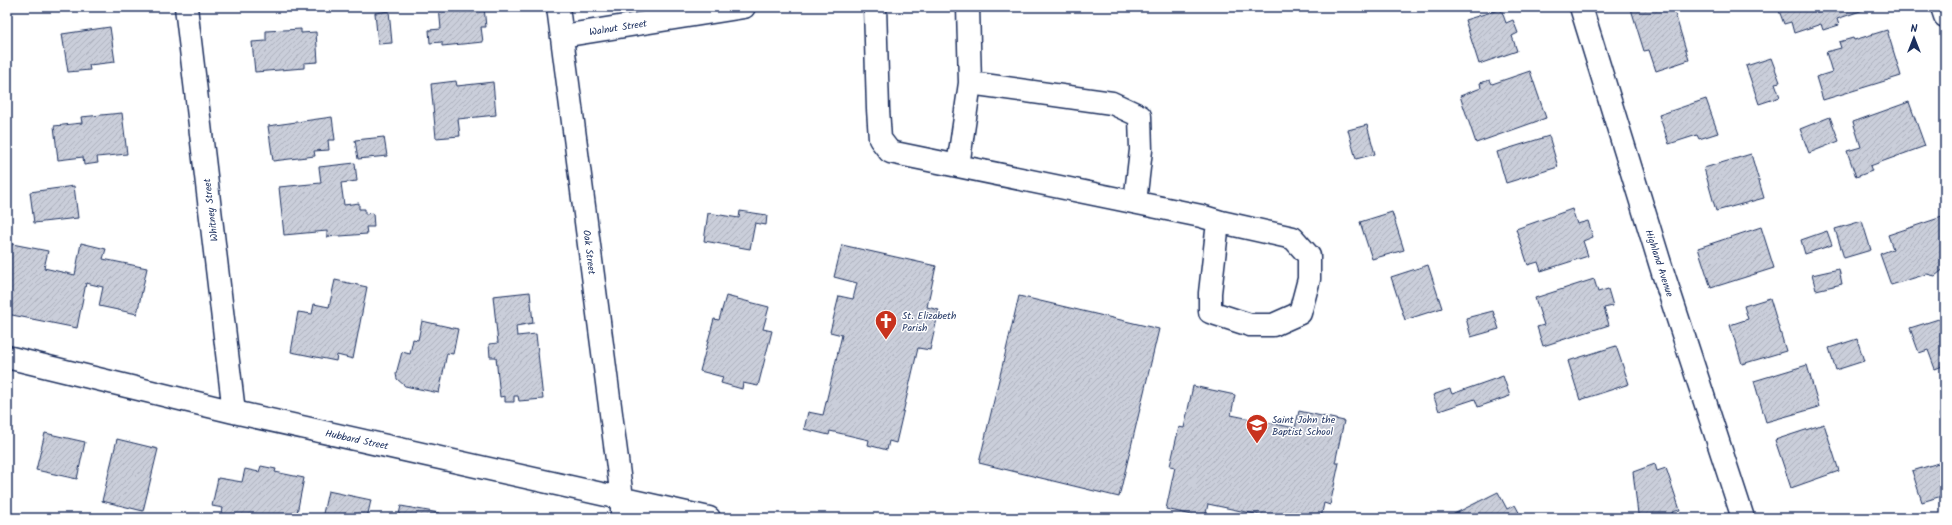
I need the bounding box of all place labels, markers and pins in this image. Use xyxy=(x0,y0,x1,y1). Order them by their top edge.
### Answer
church icon: St. Elizabeth Parish xyxy=(873,308,899,341)
place label: St. Elizabeth Parish xyxy=(902,308,956,336)
school or university icon: Saint John the Baptist School xyxy=(1244,412,1270,445)
place label: Saint John the Baptist School xyxy=(1272,412,1336,440)

